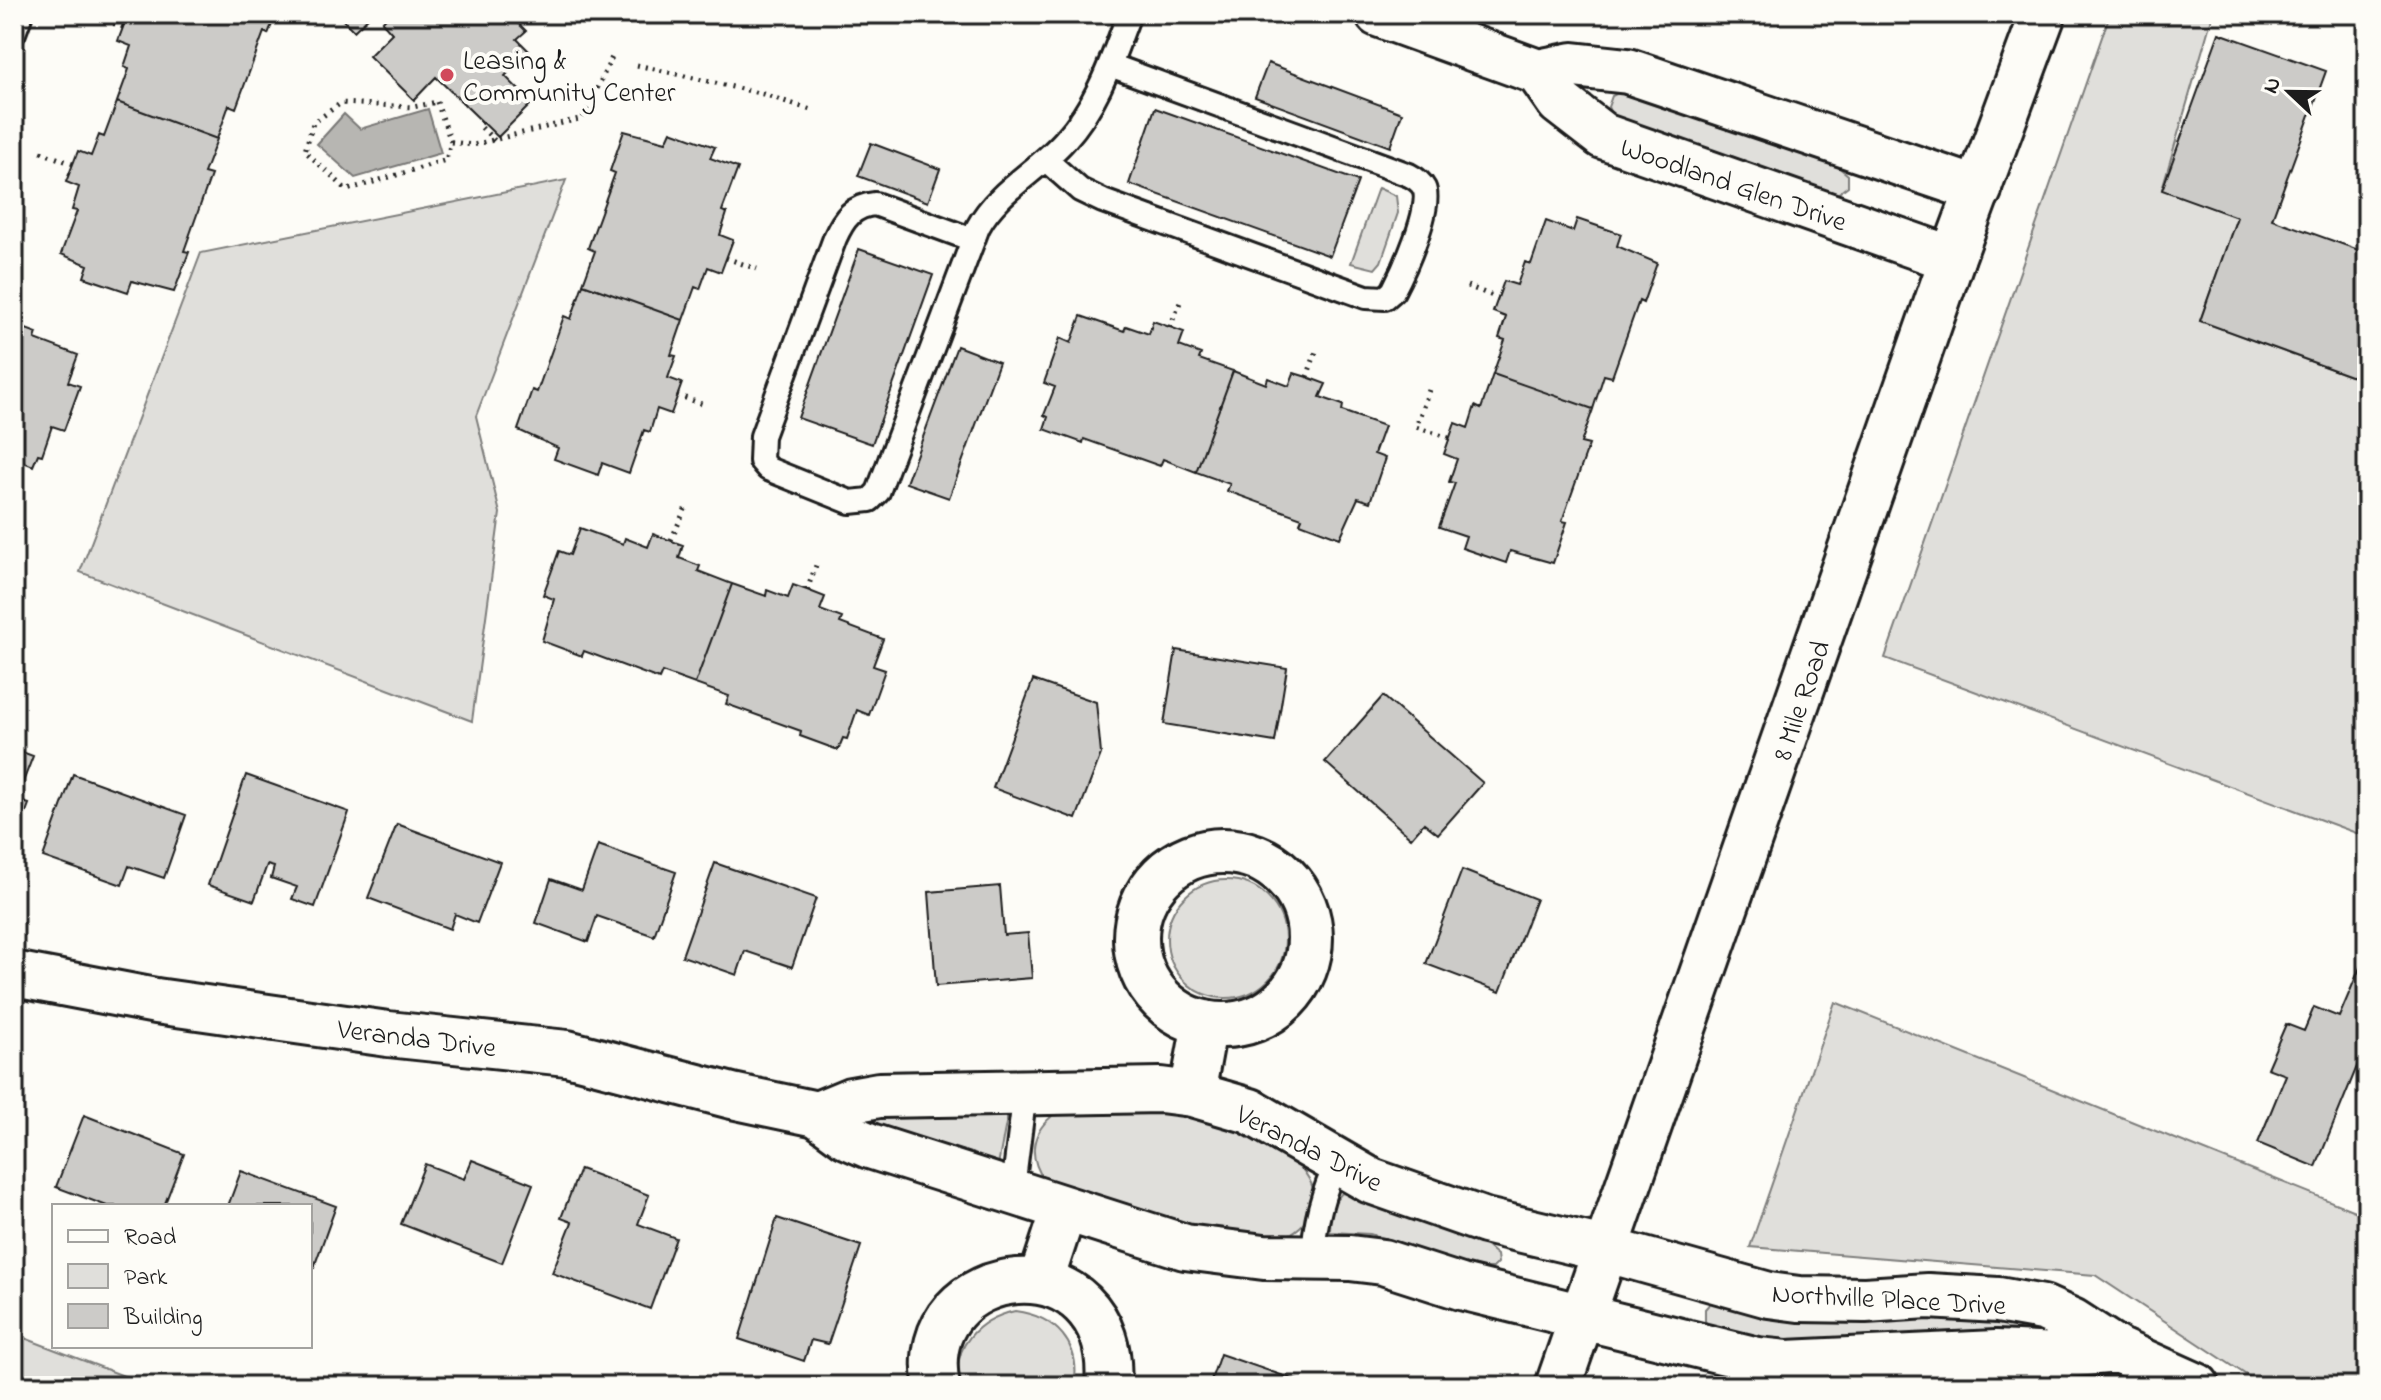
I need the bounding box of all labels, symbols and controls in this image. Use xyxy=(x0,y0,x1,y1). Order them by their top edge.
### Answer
place label: Leasing & Community Center xyxy=(463,42,676,115)
north arrow xyxy=(2249,52,2329,132)
marker: Leasing & Community Center xyxy=(438,66,456,84)
text: N xyxy=(2256,73,2291,99)
street label: Woodland Glen Drive xyxy=(1614,128,1852,244)
street label: 8 Mile Road xyxy=(1764,635,1843,767)
street label: Veranda Drive xyxy=(334,1010,499,1071)
street label: Veranda Drive xyxy=(1227,1095,1389,1205)
legend xyxy=(52,1204,312,1348)
text: Road xyxy=(124,1221,177,1256)
text: Park xyxy=(124,1261,168,1296)
street label: Northville Place Drive xyxy=(1771,1275,2007,1328)
text: Building xyxy=(123,1301,203,1336)

